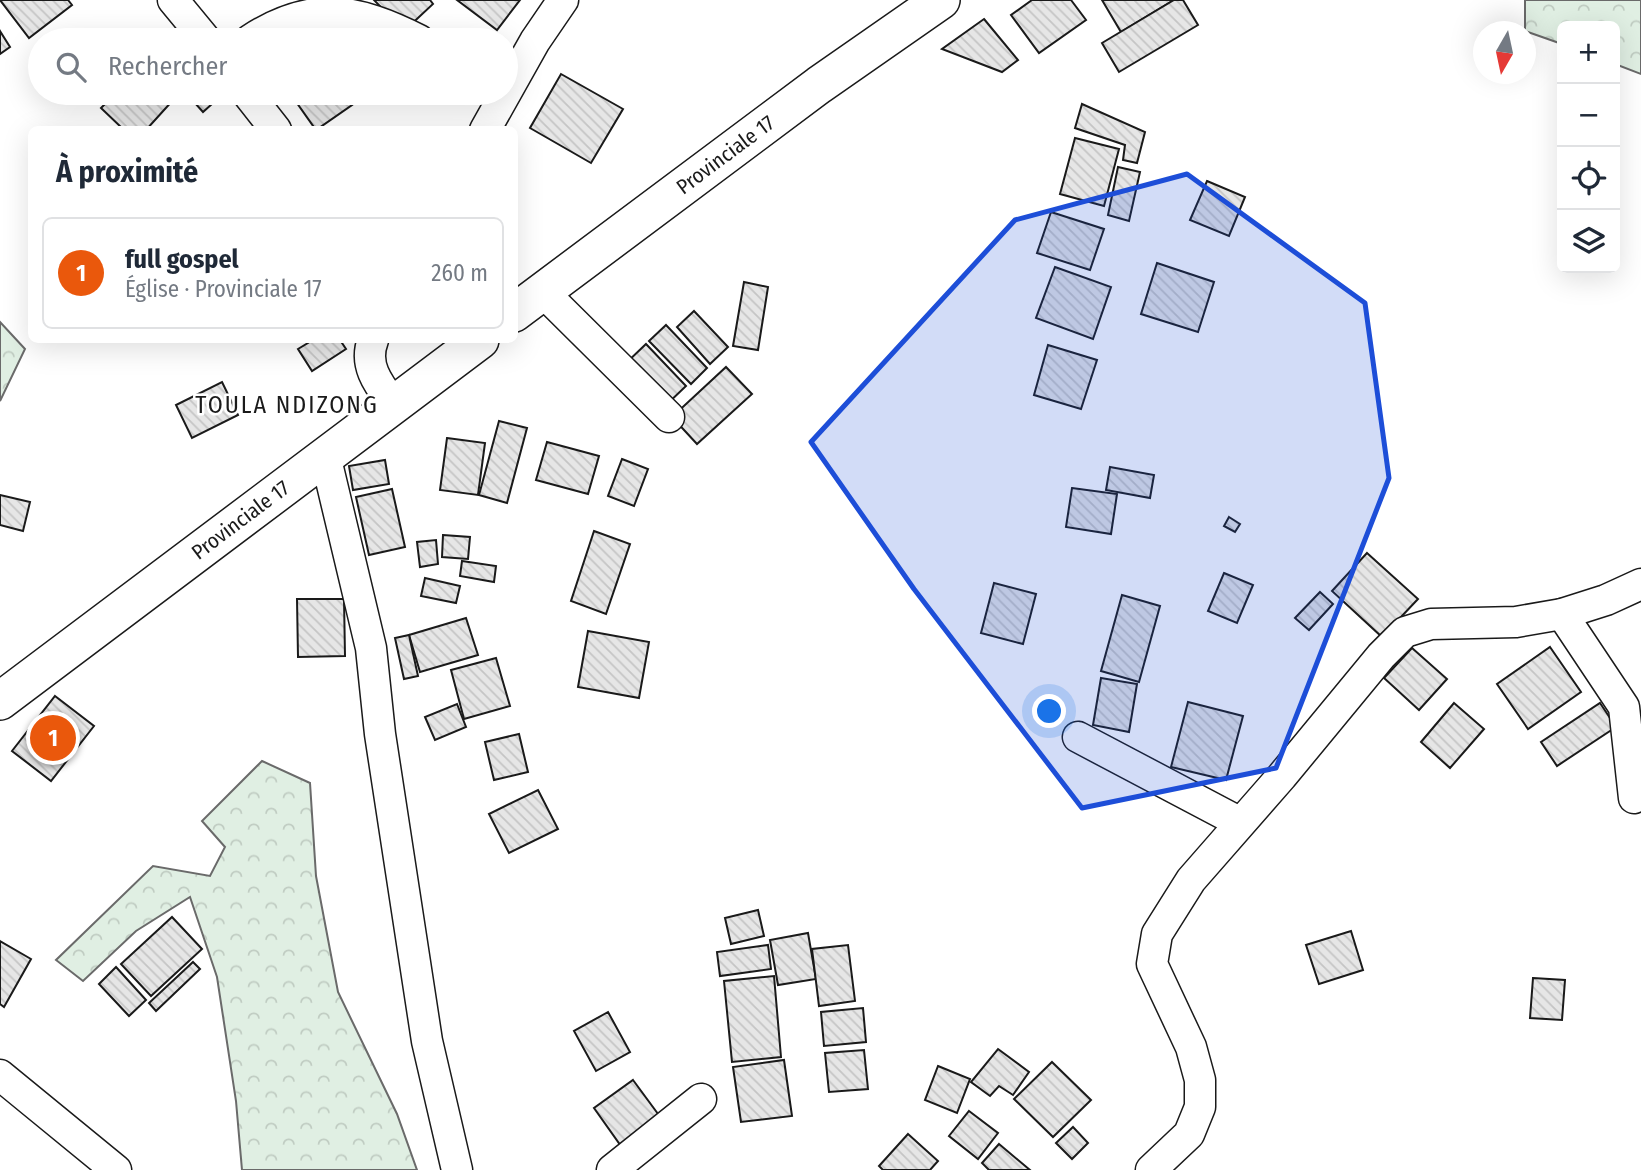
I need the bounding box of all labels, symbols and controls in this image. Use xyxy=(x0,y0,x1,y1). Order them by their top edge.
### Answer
north arrow xyxy=(1473,21,1536,84)
map controls xyxy=(1557,21,1620,273)
button: + xyxy=(1557,21,1620,84)
search box xyxy=(28,28,518,105)
icon: search xyxy=(52,48,90,86)
text: Rechercher xyxy=(108,51,227,82)
button: − xyxy=(1557,84,1620,147)
street label: Provinciale 17 xyxy=(671,110,780,200)
button: locate xyxy=(1557,147,1620,210)
text: À proximité xyxy=(56,154,198,190)
button: layers xyxy=(1557,210,1620,273)
text: full gospel xyxy=(125,244,239,275)
text: 1 xyxy=(76,259,86,287)
text: 260 m xyxy=(431,259,488,287)
text: Église · Provinciale 17 xyxy=(125,275,322,303)
district label: TOULA NDIZONG xyxy=(195,391,379,419)
street label: Provinciale 17 xyxy=(186,475,295,565)
your location xyxy=(1032,694,1066,728)
pin: 1 xyxy=(30,712,76,764)

